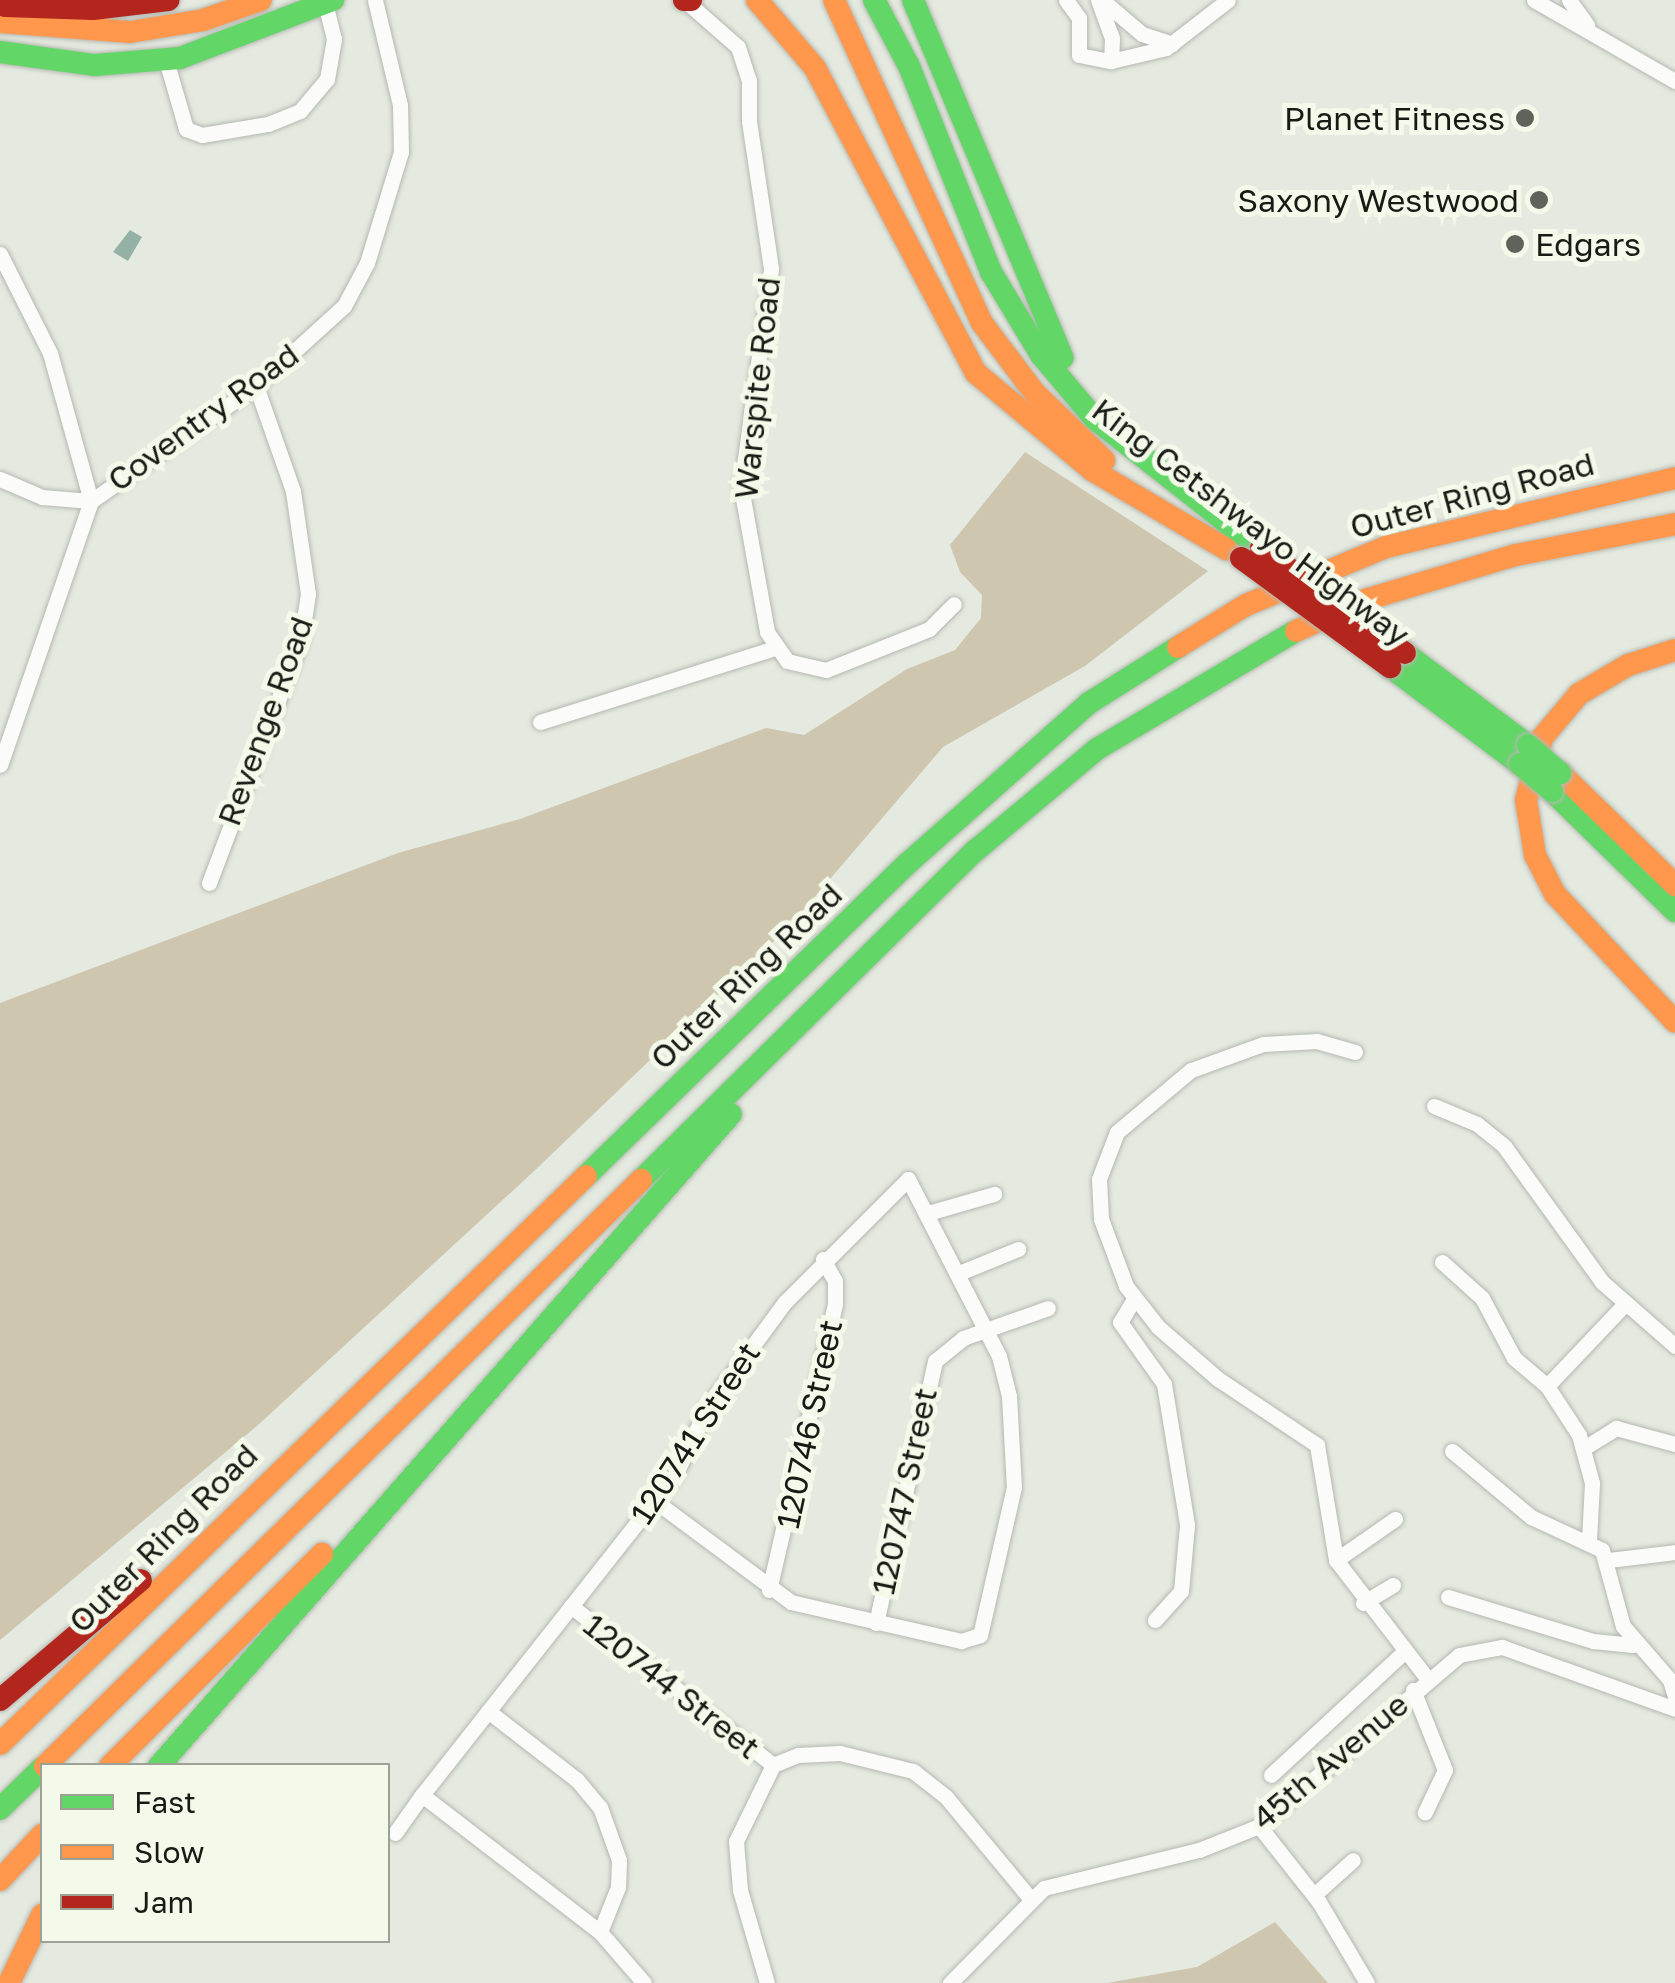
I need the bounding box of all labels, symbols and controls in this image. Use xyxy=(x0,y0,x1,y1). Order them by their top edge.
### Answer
place label: Planet Fitness xyxy=(1284,99,1505,137)
marker: Planet Fitness xyxy=(1514,107,1536,129)
place label: Saxony Westwood xyxy=(1238,181,1519,219)
marker: Saxony Westwood xyxy=(1528,189,1550,211)
place label: Edgars xyxy=(1535,225,1641,263)
marker: Edgars xyxy=(1504,233,1526,255)
street label: Warspite Road xyxy=(726,275,788,501)
street label: Coventry Road xyxy=(100,335,306,499)
street label: King Cetshwayo Highway xyxy=(1085,390,1417,654)
street label: Outer Ring Road xyxy=(1346,444,1598,546)
street label: Revenge Road xyxy=(209,611,321,831)
street label: Outer Ring Road xyxy=(642,875,850,1077)
street label: 120746 Street xyxy=(768,1316,850,1532)
street label: 120741 Street xyxy=(622,1335,768,1531)
street label: 120747 Street xyxy=(863,1384,945,1598)
street label: Outer Ring Road xyxy=(61,1436,265,1640)
street label: 120744 Street xyxy=(576,1605,768,1767)
street label: 45th Avenue xyxy=(1244,1685,1416,1837)
legend xyxy=(40,1763,390,1943)
text: Fast xyxy=(134,1784,196,1820)
text: Slow xyxy=(134,1834,205,1870)
text: Jam xyxy=(134,1884,194,1920)

